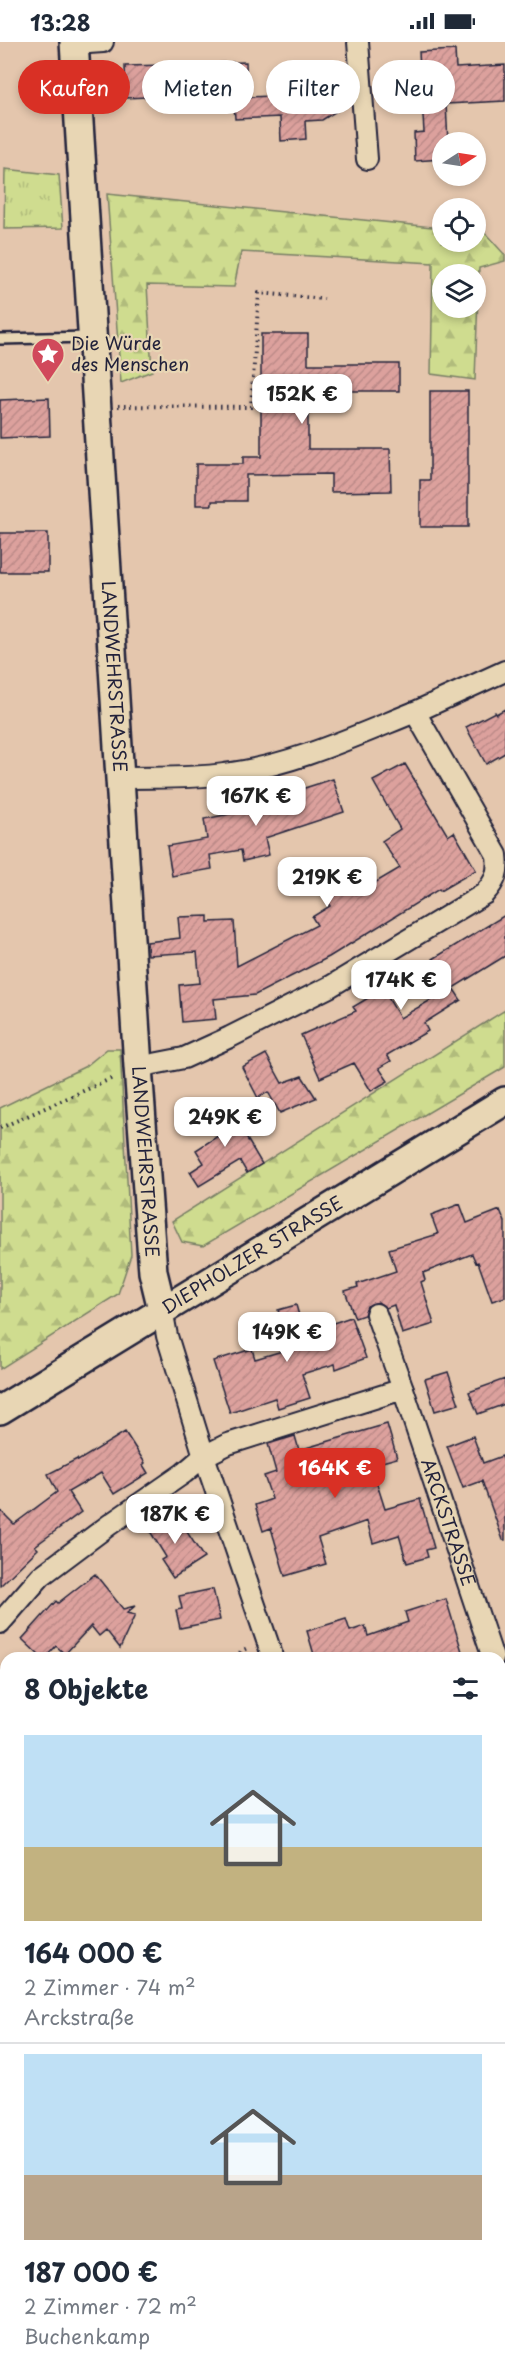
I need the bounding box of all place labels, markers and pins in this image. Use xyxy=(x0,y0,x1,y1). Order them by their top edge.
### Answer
place label: Die Würde des Menschen xyxy=(71,329,189,377)
place icon: Die Würde des Menschen xyxy=(30,336,66,383)
pin: 152K € xyxy=(253,374,351,425)
pin: 167K € xyxy=(207,776,305,827)
pin: 219K € xyxy=(278,857,376,908)
pin: 174K € xyxy=(352,960,450,1011)
pin: 249K € xyxy=(176,1097,274,1148)
pin: 149K € xyxy=(238,1312,336,1363)
pin: 164K € xyxy=(286,1448,384,1499)
pin: 187K € xyxy=(126,1494,224,1545)

